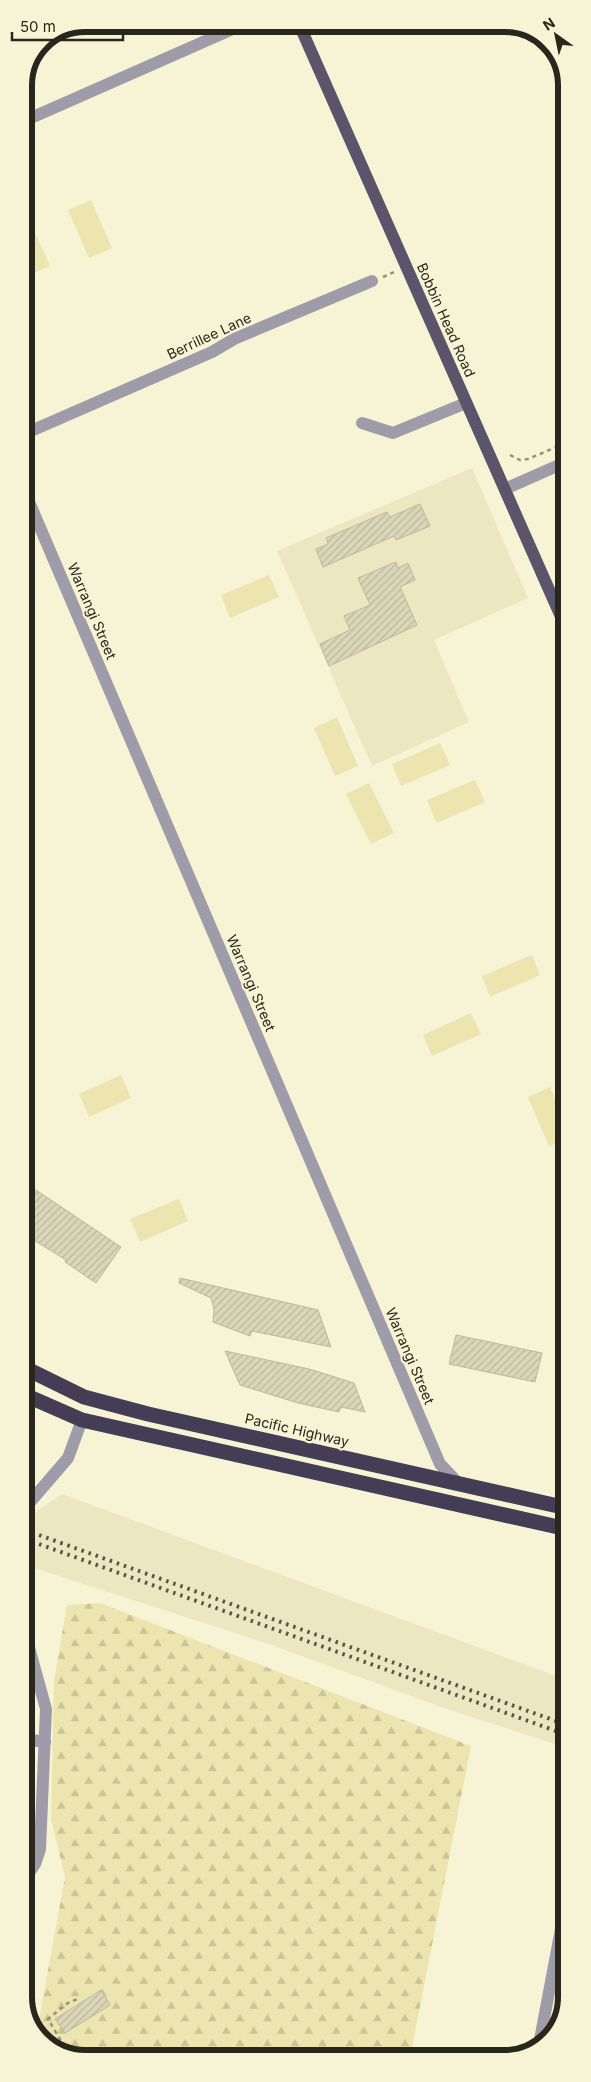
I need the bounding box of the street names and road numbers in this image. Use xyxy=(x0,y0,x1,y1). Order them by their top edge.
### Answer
street label: Bobbin Head Road xyxy=(414,260,479,380)
street label: Berrillee Lane xyxy=(164,309,254,362)
street label: Warrangi Street xyxy=(64,560,121,662)
street label: Warrangi Street xyxy=(223,932,280,1034)
street label: Warrangi Street xyxy=(382,1305,439,1407)
street label: Pacific Highway xyxy=(243,1409,351,1450)

